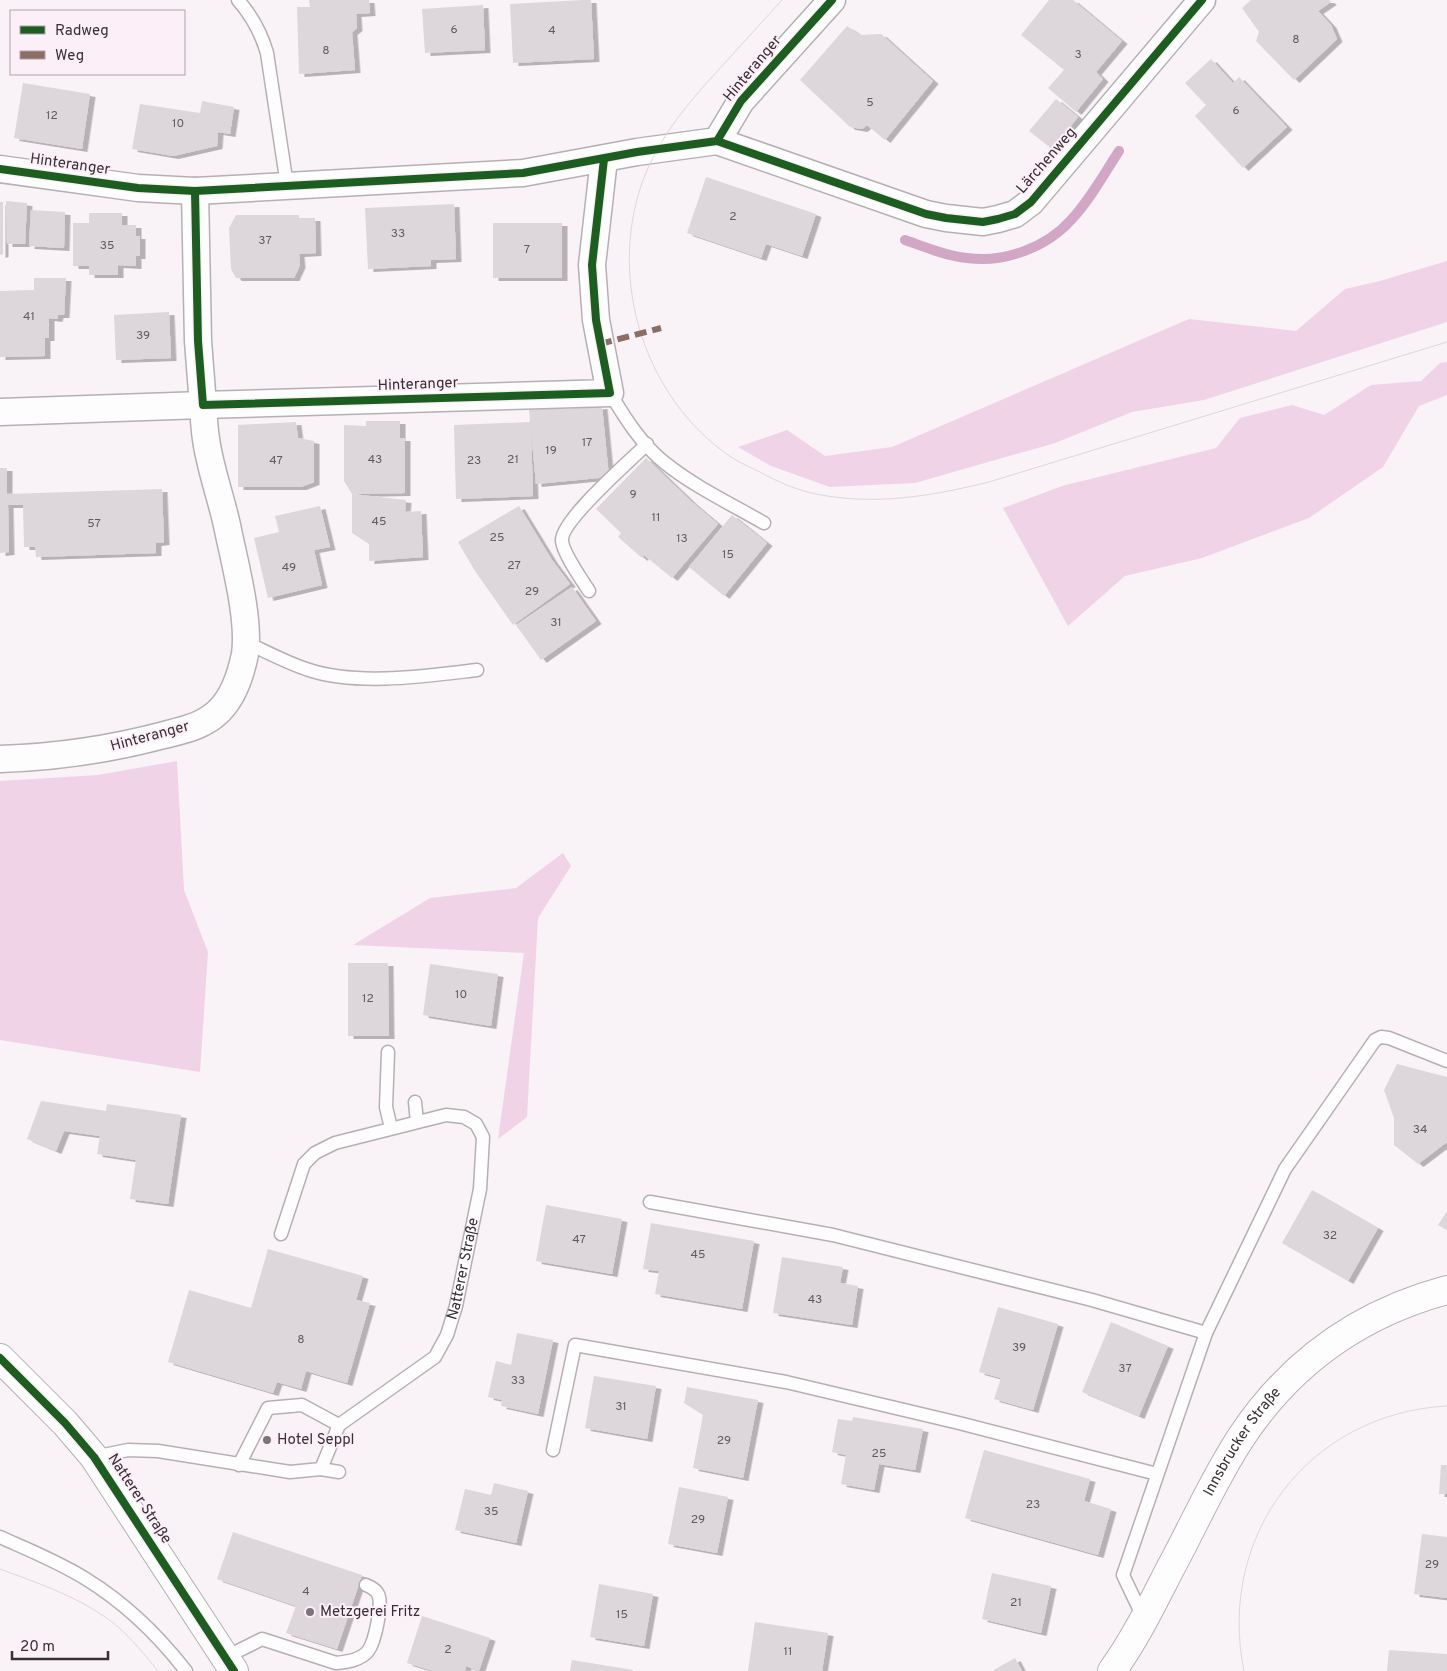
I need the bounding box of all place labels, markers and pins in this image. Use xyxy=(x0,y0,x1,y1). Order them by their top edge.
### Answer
place label: Hotel Seppl xyxy=(277,1431,355,1450)
marker: Hotel Seppl xyxy=(261,1434,273,1446)
place label: Metzgerei Fritz xyxy=(320,1603,420,1622)
marker: Metzgerei Fritz xyxy=(304,1606,316,1618)

